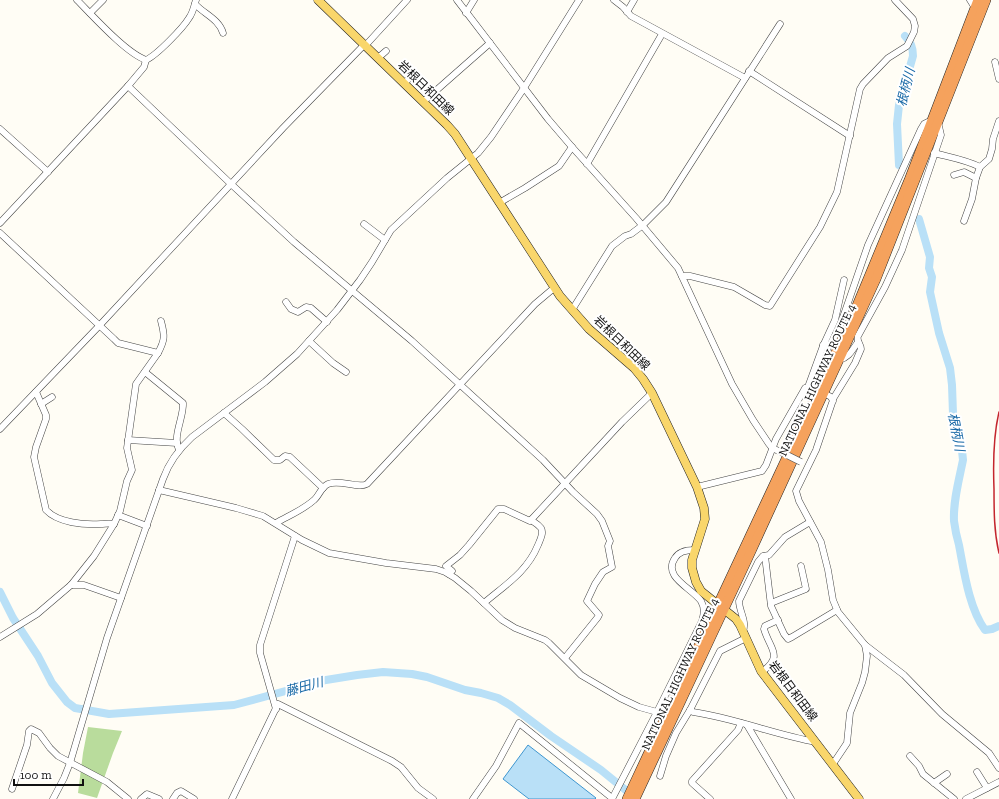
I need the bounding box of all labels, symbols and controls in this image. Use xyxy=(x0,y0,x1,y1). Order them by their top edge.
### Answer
street label: 岩根日和田線 xyxy=(395,58,457,118)
water label: 根柄川 xyxy=(893,64,918,108)
street label: NATIONAL HIGHWAY ROUTE 4 xyxy=(776,301,859,458)
street label: 岩根日和田線 xyxy=(591,313,653,373)
water label: 根柄川 xyxy=(945,412,968,455)
street label: NATIONAL HIGHWAY ROUTE 4 xyxy=(639,595,722,752)
street label: 岩根日和田線 xyxy=(766,658,820,724)
water label: 藤田川 xyxy=(283,674,327,699)
scale bar xyxy=(14,761,83,787)
text: 100 m xyxy=(20,768,52,782)

